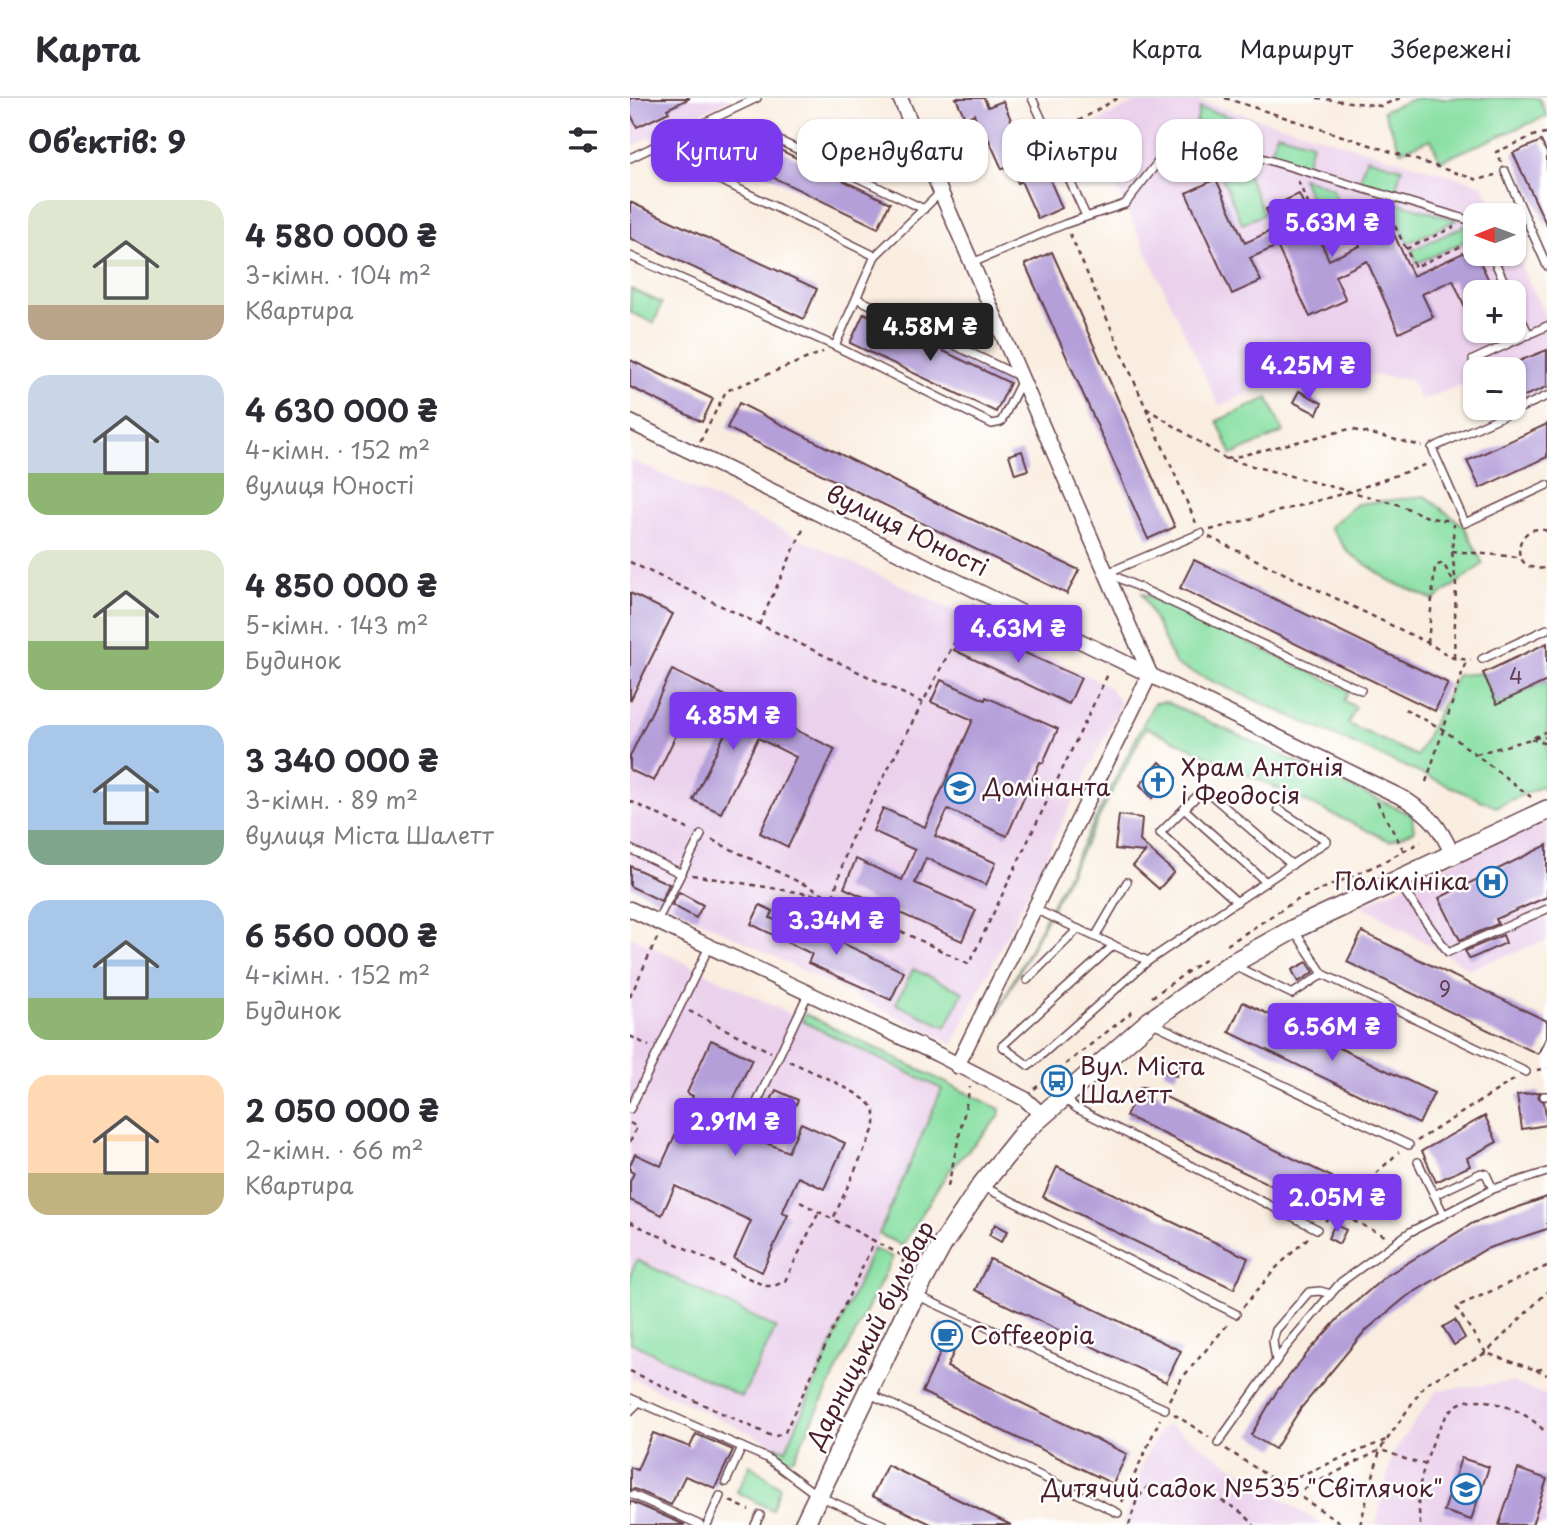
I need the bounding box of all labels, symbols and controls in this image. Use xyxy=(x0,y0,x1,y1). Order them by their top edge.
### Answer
text: Карта xyxy=(35,23,141,73)
text: Карта xyxy=(1131,30,1202,66)
text: Маршрут xyxy=(1240,30,1353,66)
text: Збережені xyxy=(1391,30,1512,66)
text: Об’єктів: 9 xyxy=(28,118,186,163)
chip: Купити xyxy=(651,119,783,182)
chip: Орендувати xyxy=(797,119,988,182)
chip: Фільтри xyxy=(1002,119,1142,182)
chip: Нове xyxy=(1156,119,1263,182)
icon: filters xyxy=(564,121,602,159)
pin: 5.63M ₴ xyxy=(1267,200,1397,259)
north arrow xyxy=(1463,203,1526,266)
map controls xyxy=(1463,203,1526,420)
text: 5.63M ₴ xyxy=(1285,204,1379,239)
text: 4 580 000 ₴ xyxy=(245,212,437,257)
icon: home xyxy=(84,228,168,312)
text: 3-кімн. · 104 m² xyxy=(245,257,431,292)
button: + xyxy=(1463,280,1526,343)
text: Квартира xyxy=(245,292,353,327)
pin: 4.58M ₴ xyxy=(865,303,995,363)
text: 4.58M ₴ xyxy=(882,308,978,343)
pin: 4.25M ₴ xyxy=(1243,342,1373,402)
text: 4.25M ₴ xyxy=(1261,347,1355,382)
button: − xyxy=(1463,357,1526,420)
text: 4 630 000 ₴ xyxy=(245,387,438,432)
icon: home xyxy=(84,403,168,487)
text: 4-кімн. · 152 m² xyxy=(245,432,430,467)
text: вулиця Юності xyxy=(245,467,414,502)
street label: вулиця Юності xyxy=(821,474,995,584)
text: 4 850 000 ₴ xyxy=(245,562,437,607)
icon: home xyxy=(84,578,168,662)
pin: 4.63M ₴ xyxy=(953,606,1083,665)
text: 5-кімн. · 143 m² xyxy=(245,607,429,642)
text: 4.63M ₴ xyxy=(970,610,1066,645)
text: Будинок xyxy=(245,642,341,677)
house number: 4 xyxy=(1509,659,1523,691)
pin: 4.85M ₴ xyxy=(668,692,798,752)
text: 4.85M ₴ xyxy=(686,697,780,732)
text: 3 340 000 ₴ xyxy=(245,737,439,782)
place label: Храм Антонія і Феодосія xyxy=(1181,748,1344,812)
icon: home xyxy=(84,753,168,837)
church icon: Храм Антонія і Феодосія xyxy=(1141,765,1175,799)
place label: Домінанта xyxy=(982,768,1111,804)
school or university icon: Домінанта xyxy=(943,771,977,805)
text: 3-кімн. · 89 m² xyxy=(245,782,418,817)
text: вулиця Міста Шалетт xyxy=(245,817,494,852)
place label: Поліклініка xyxy=(1334,862,1469,898)
hospital icon: Поліклініка xyxy=(1475,865,1509,899)
pin: 3.34M ₴ xyxy=(771,898,901,957)
text: 3.34M ₴ xyxy=(788,902,884,937)
text: 6 560 000 ₴ xyxy=(245,912,438,957)
icon: home xyxy=(84,928,168,1012)
text: 4-кімн. · 152 m² xyxy=(245,957,430,992)
house number: 9 xyxy=(1439,972,1451,1004)
text: Будинок xyxy=(245,992,341,1027)
pin: 6.56M ₴ xyxy=(1267,1004,1397,1063)
text: 6.56M ₴ xyxy=(1284,1008,1380,1043)
place label: Вул. Міста Шалетт xyxy=(1080,1047,1205,1111)
bus stop icon: Вул. Міста Шалетт xyxy=(1040,1064,1074,1098)
text: 2 050 000 ₴ xyxy=(245,1087,439,1132)
pin: 2.91M ₴ xyxy=(670,1098,800,1158)
icon: home xyxy=(84,1103,168,1187)
text: 2.91M ₴ xyxy=(690,1103,780,1138)
text: 2-кімн. · 66 m² xyxy=(245,1132,424,1167)
text: Квартира xyxy=(245,1167,353,1202)
pin: 2.05M ₴ xyxy=(1272,1174,1402,1234)
text: 2.05M ₴ xyxy=(1289,1179,1385,1214)
street label: Дарницький бульвар xyxy=(796,1214,942,1455)
place label: Coffeeopia xyxy=(970,1316,1094,1352)
cafe icon: Coffeeopia xyxy=(930,1319,964,1353)
place label: Дитячий садок №535 "Світлячок" xyxy=(1041,1469,1443,1505)
school or university icon: Дитячий садок №535 "Світлячок" xyxy=(1449,1472,1483,1506)

